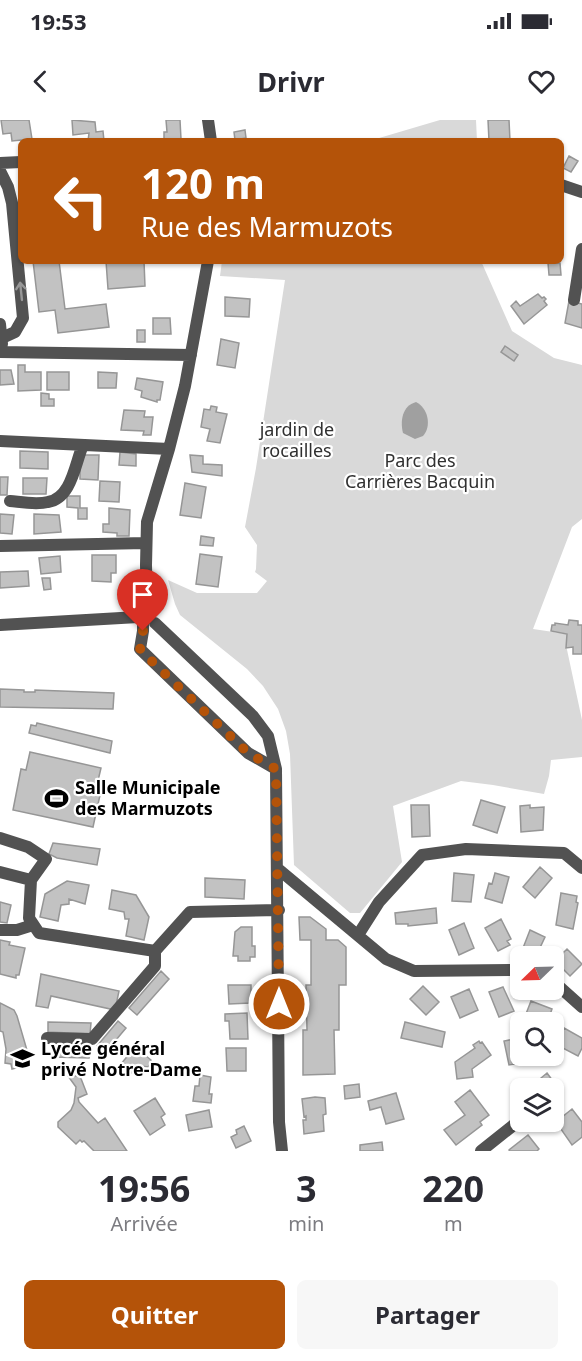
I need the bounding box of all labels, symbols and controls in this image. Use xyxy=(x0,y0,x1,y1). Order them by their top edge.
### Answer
text: 19:53 xyxy=(30,6,87,36)
text: Drivr xyxy=(257,63,325,100)
icon: back xyxy=(24,65,57,98)
icon: heart xyxy=(525,65,558,98)
text: 120 m xyxy=(141,154,265,211)
icon: left xyxy=(42,162,120,240)
text: Rue des Marmuzots xyxy=(141,208,393,245)
one-way arrow xyxy=(15,282,26,302)
park label: jardin de rocailles xyxy=(259,417,334,462)
park label: Parc des Carrières Bacquin xyxy=(345,448,495,493)
pin xyxy=(117,569,168,631)
icon: arrive xyxy=(126,578,159,611)
place label: Salle Municipale des Marmuzots xyxy=(75,775,221,820)
sports icon: Salle Municipale des Marmuzots xyxy=(44,785,70,811)
north arrow xyxy=(510,946,564,1000)
map controls xyxy=(510,946,564,1132)
position arrow xyxy=(247,972,311,1036)
button: search xyxy=(510,1012,564,1066)
place label: Lycée général privé Notre-Dame xyxy=(41,1036,202,1081)
school or university icon: Lycée général privé Notre-Dame xyxy=(10,1046,36,1072)
button: layers xyxy=(510,1078,564,1132)
text: 19:56 xyxy=(98,1164,190,1213)
text: 3 xyxy=(296,1164,317,1213)
text: 220 xyxy=(422,1164,484,1213)
text: Arrivée xyxy=(111,1210,178,1237)
text: min xyxy=(288,1210,324,1237)
text: m xyxy=(444,1210,463,1237)
button: Quitter xyxy=(24,1280,285,1349)
button: Partager xyxy=(297,1280,558,1349)

